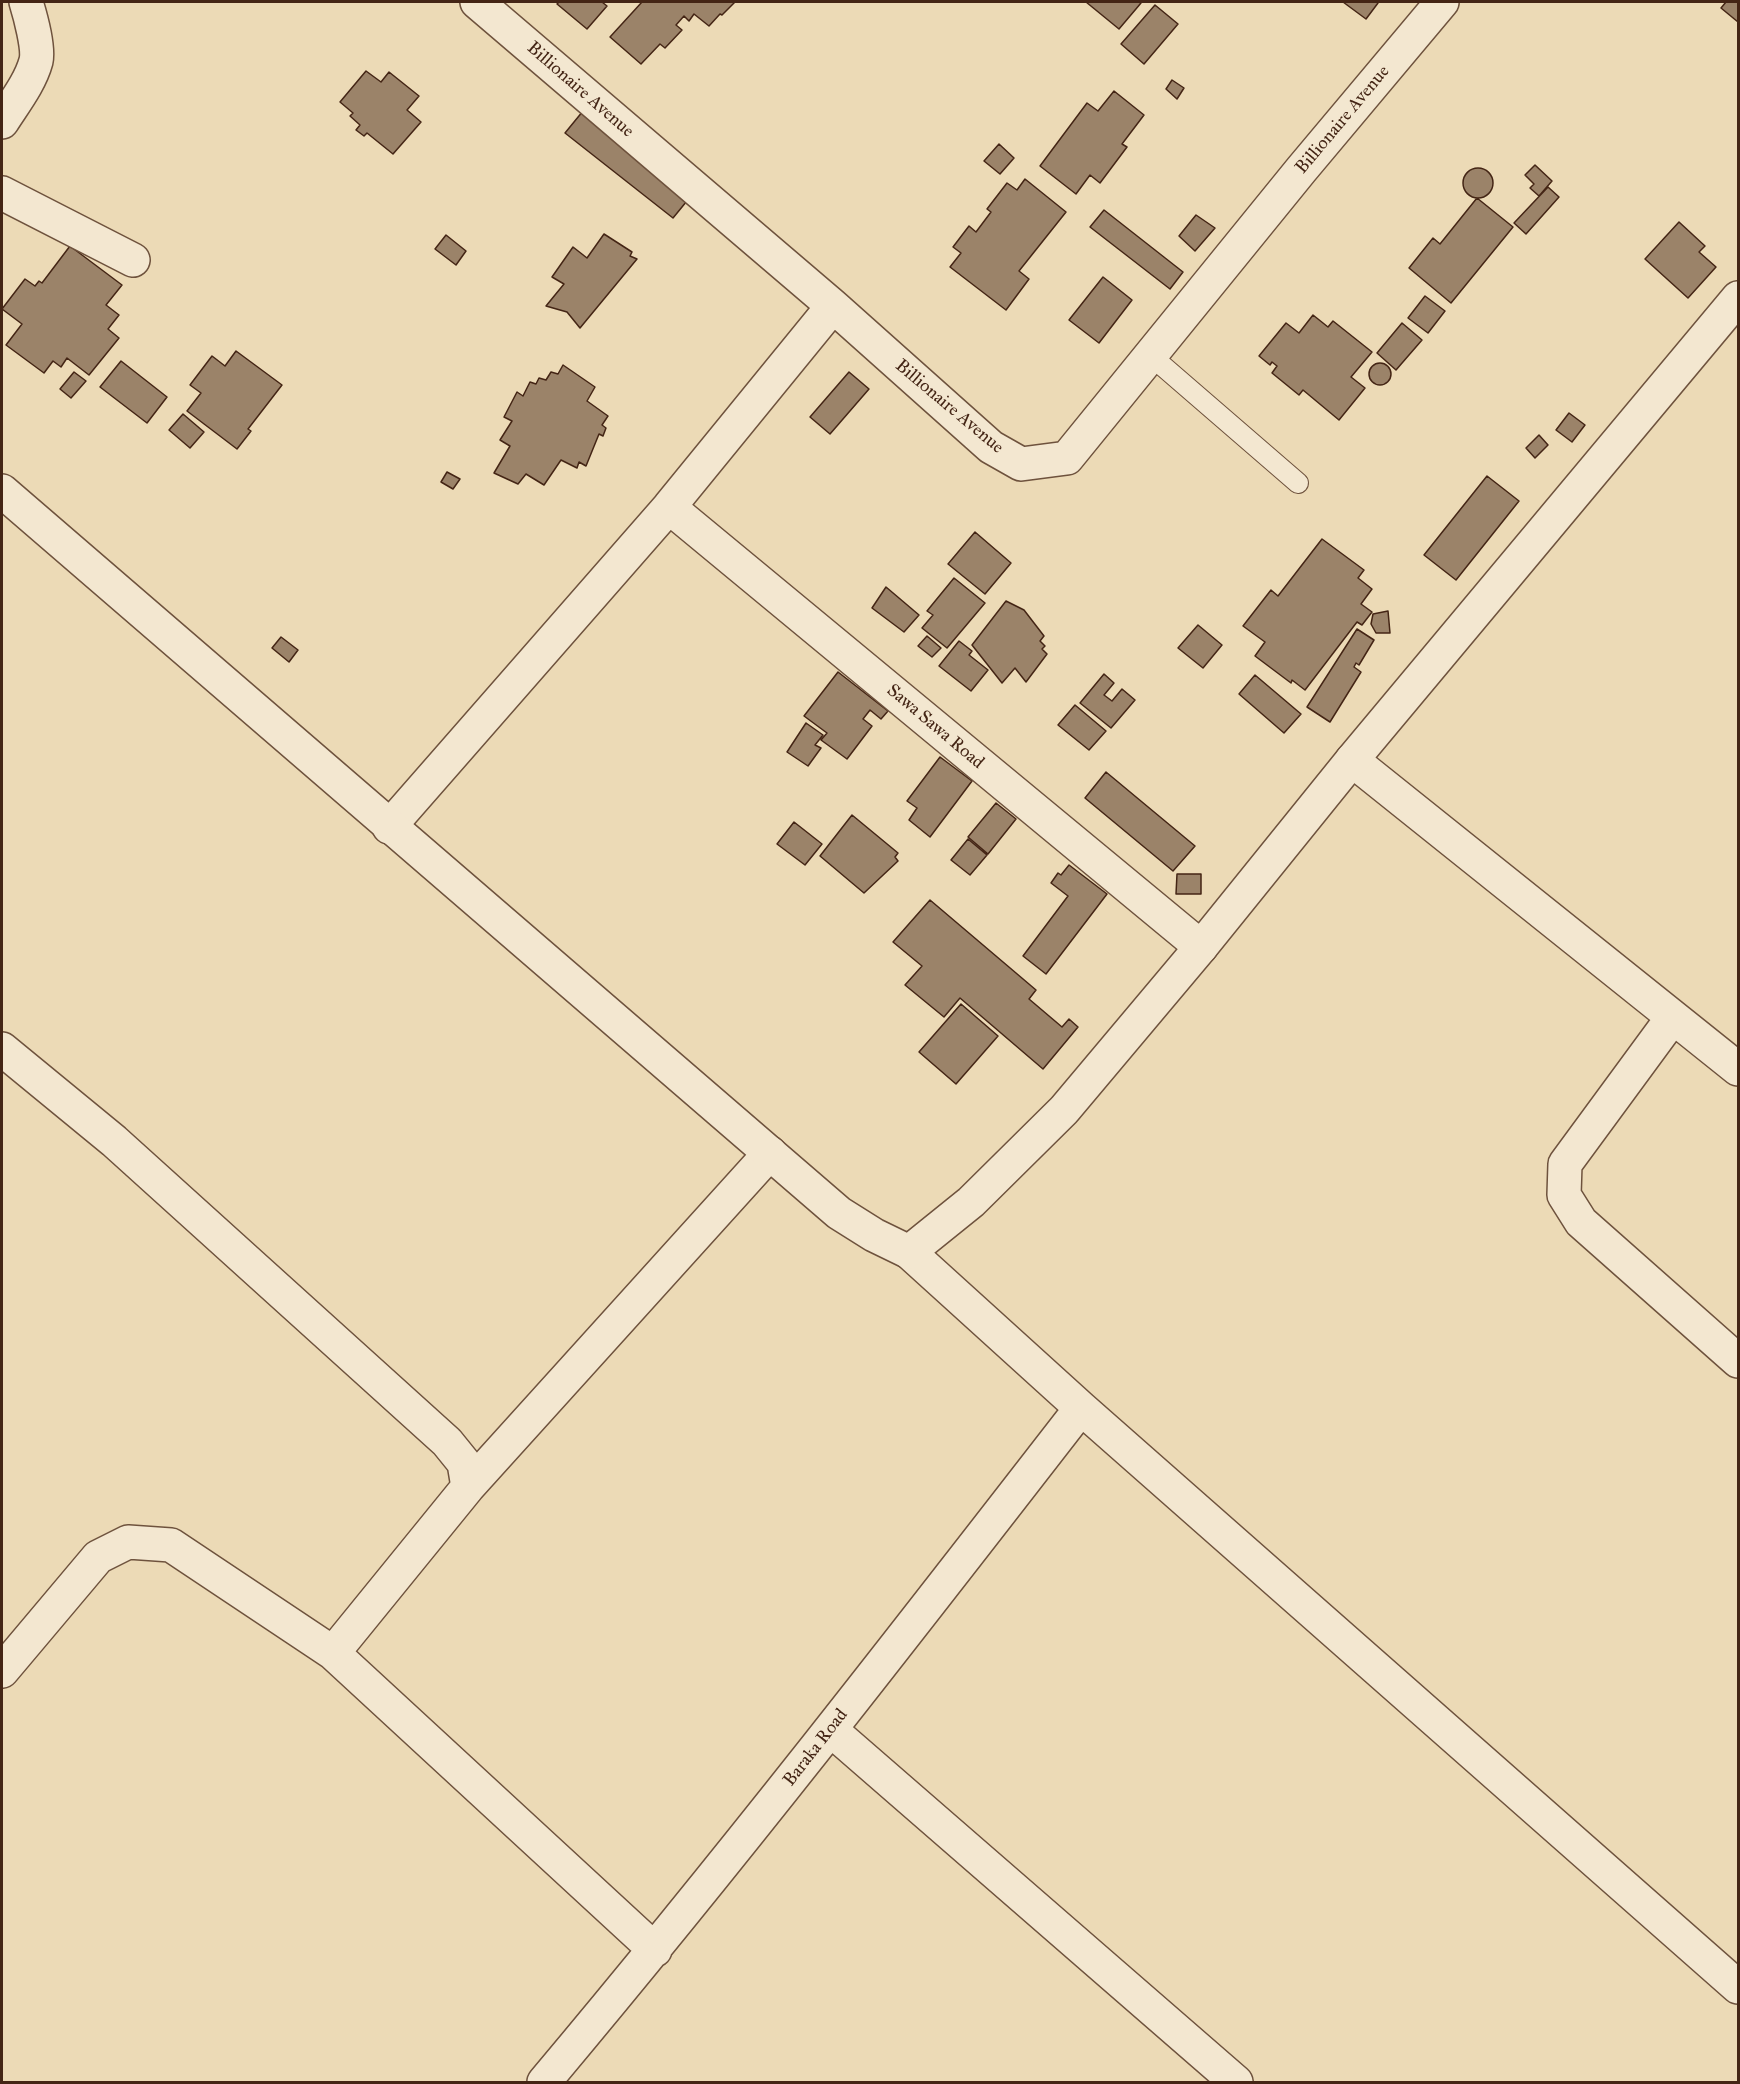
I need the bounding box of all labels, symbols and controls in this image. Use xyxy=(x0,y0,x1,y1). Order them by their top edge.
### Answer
street label: Billionaire Avenue xyxy=(522,38,638,142)
street label: Billionaire Avenue xyxy=(1291,61,1395,179)
street label: Billionaire Avenue xyxy=(890,355,1008,459)
street label: Sawa Sawa Road xyxy=(882,680,988,774)
street label: Baraka Road xyxy=(779,1705,853,1791)

